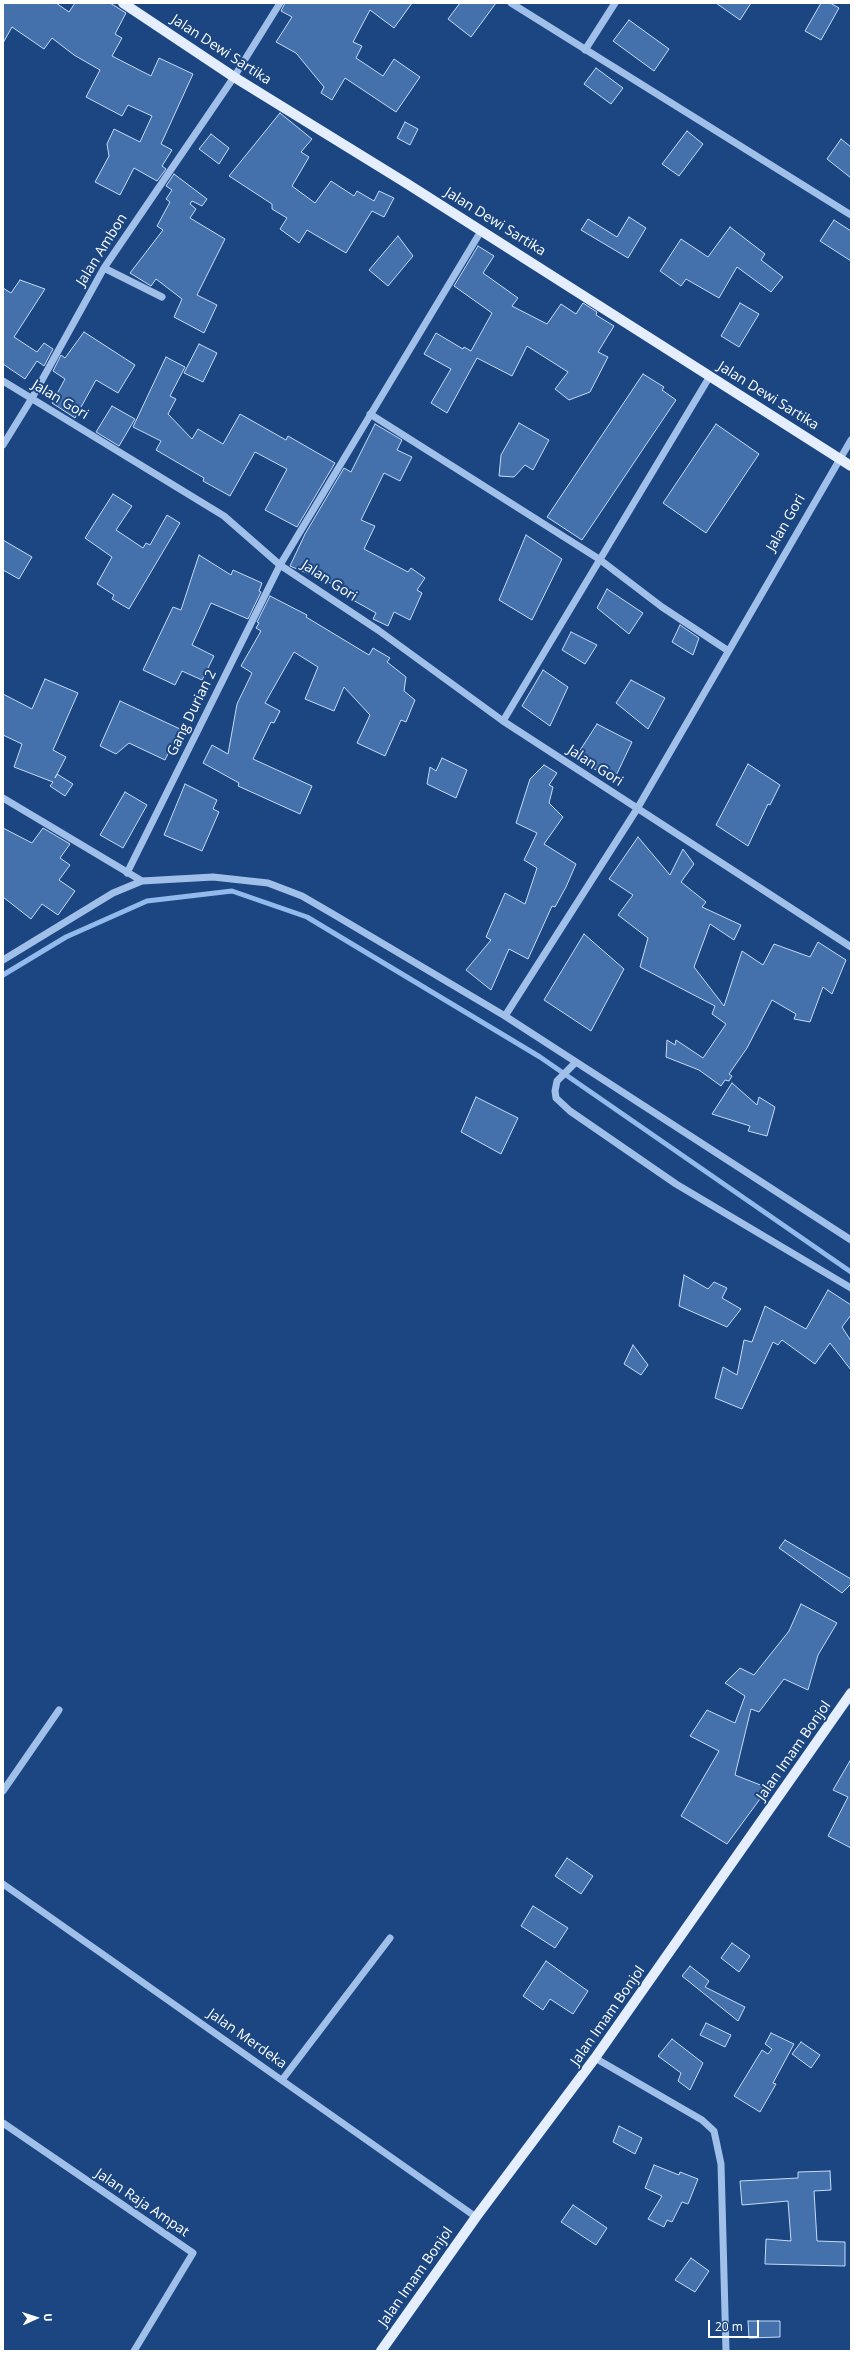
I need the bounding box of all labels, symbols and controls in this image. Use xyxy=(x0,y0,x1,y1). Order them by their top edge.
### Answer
street label: Jalan Dewi Sartika xyxy=(168,11,274,89)
street label: Jalan Dewi Sartika xyxy=(441,184,549,260)
street label: Jalan Ambon xyxy=(73,211,131,289)
street label: Jalan Dewi Sartika xyxy=(714,358,822,434)
street label: Jalan Gori xyxy=(29,377,91,423)
street label: Jalan Gori xyxy=(763,492,809,554)
street label: Jalan Gori xyxy=(298,557,360,605)
street label: Gang Durian 2 xyxy=(164,667,220,759)
street label: Jalan Gori xyxy=(564,742,626,790)
street label: Jalan Imam Bonjol xyxy=(753,1698,835,1804)
street label: Jalan Imam Bonjol xyxy=(567,1963,649,2069)
street label: Jalan Merdeka xyxy=(204,2006,290,2072)
street label: Jalan Raja Ampat xyxy=(92,2165,192,2241)
street label: Jalan Imam Bonjol xyxy=(375,2224,457,2330)
north arrow xyxy=(16,2298,56,2338)
scale bar xyxy=(710,2312,761,2338)
text: U xyxy=(41,2313,56,2322)
text: 20 m xyxy=(715,2318,743,2335)

